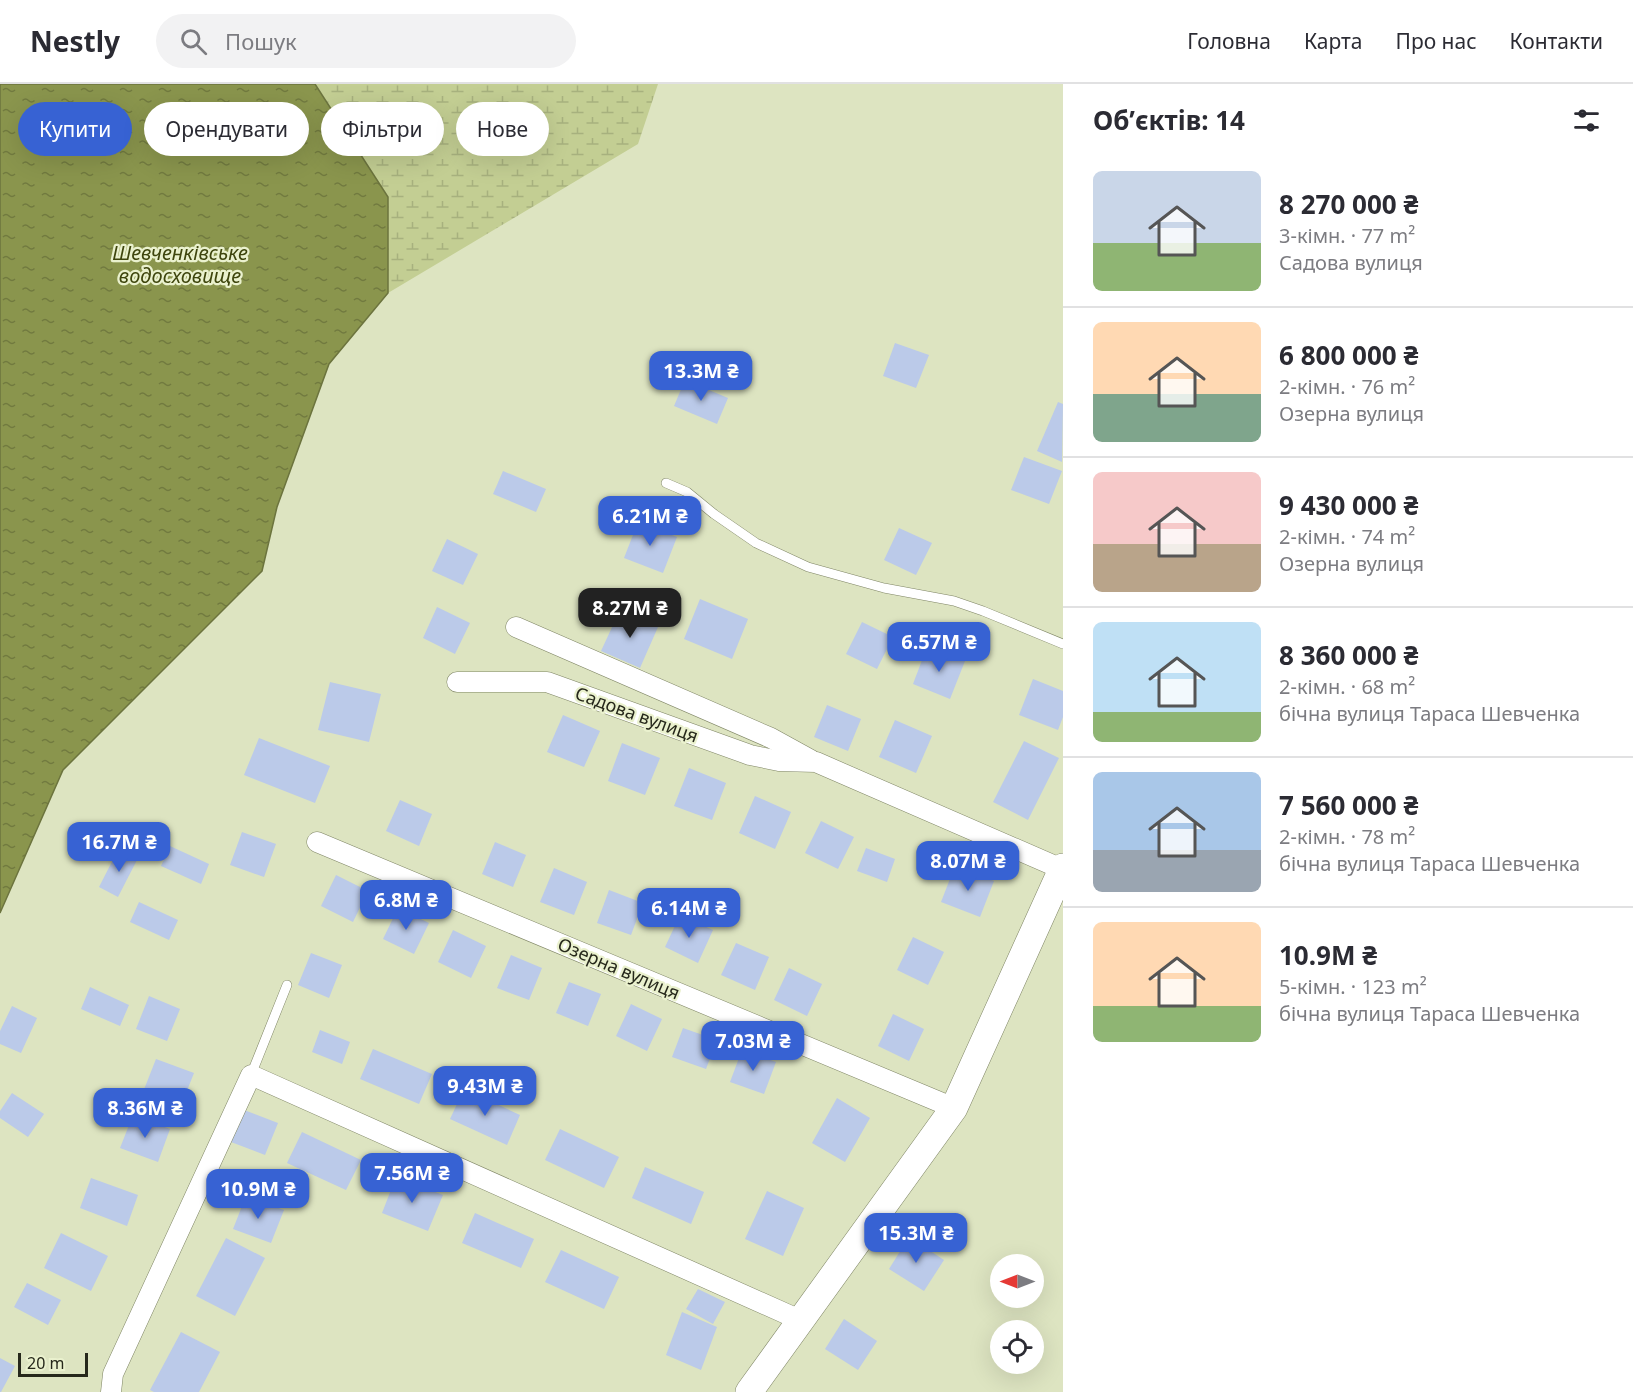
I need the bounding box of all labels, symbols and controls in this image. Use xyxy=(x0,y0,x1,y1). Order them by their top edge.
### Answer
search box xyxy=(156,14,576,68)
text: Nestly xyxy=(30,22,120,60)
icon: search xyxy=(177,25,210,58)
text: Пошук xyxy=(225,26,297,56)
text: Головна xyxy=(1187,27,1271,55)
text: Карта xyxy=(1304,27,1362,55)
text: Про нас xyxy=(1395,27,1477,55)
text: Контакти xyxy=(1510,27,1603,55)
chip: Купити xyxy=(18,102,132,156)
chip: Орендувати xyxy=(144,102,309,156)
chip: Фільтри xyxy=(321,102,444,156)
chip: Нове xyxy=(456,102,549,156)
text: Об’єктів: 14 xyxy=(1093,102,1245,138)
icon: filters xyxy=(1570,104,1603,137)
text: 8 270 000 ₴ xyxy=(1279,186,1418,222)
icon: home xyxy=(1141,195,1213,267)
text: 3-кімн. · 77 m² xyxy=(1279,222,1415,249)
water label: Шевченківське водосховище xyxy=(112,239,248,289)
text: Садова вулиця xyxy=(1279,249,1423,276)
text: 6 800 000 ₴ xyxy=(1279,337,1418,373)
icon: home xyxy=(1141,346,1213,418)
pin: 13.3M ₴ xyxy=(646,351,756,402)
text: 13.3M ₴ xyxy=(663,357,739,384)
text: 2-кімн. · 76 m² xyxy=(1279,373,1415,400)
text: Озерна вулиця xyxy=(1279,400,1424,427)
text: 9 430 000 ₴ xyxy=(1279,487,1418,523)
pin: 6.21M ₴ xyxy=(595,496,705,547)
icon: home xyxy=(1141,496,1213,568)
text: 6.21M ₴ xyxy=(612,502,688,529)
text: 2-кімн. · 74 m² xyxy=(1279,523,1415,550)
text: Озерна вулиця xyxy=(1279,550,1424,577)
pin: 8.27M ₴ xyxy=(575,588,685,639)
text: 8.27M ₴ xyxy=(592,594,668,621)
pin: 6.57M ₴ xyxy=(884,622,994,673)
text: 6.57M ₴ xyxy=(901,628,977,655)
text: 8 360 000 ₴ xyxy=(1279,637,1418,673)
icon: home xyxy=(1141,646,1213,718)
text: 2-кімн. · 68 m² xyxy=(1279,673,1415,700)
street label: Садова вулиця xyxy=(572,681,702,747)
text: бічна вулиця Тараса Шевченка xyxy=(1279,700,1580,727)
text: 7 560 000 ₴ xyxy=(1279,787,1418,823)
icon: home xyxy=(1141,796,1213,868)
pin: 16.7M ₴ xyxy=(64,822,174,873)
text: 2-кімн. · 78 m² xyxy=(1279,823,1415,850)
text: 16.7M ₴ xyxy=(81,828,157,855)
pin: 8.07M ₴ xyxy=(913,841,1023,892)
text: 8.07M ₴ xyxy=(930,847,1006,874)
text: бічна вулиця Тараса Шевченка xyxy=(1279,850,1580,877)
pin: 6.8M ₴ xyxy=(357,880,455,931)
text: 6.8M ₴ xyxy=(374,886,438,913)
pin: 6.14M ₴ xyxy=(634,888,744,939)
text: 6.14M ₴ xyxy=(651,894,727,921)
street label: Озерна вулиця xyxy=(554,931,684,1005)
text: 10.9M ₴ xyxy=(1279,937,1377,973)
icon: home xyxy=(1141,946,1213,1018)
text: 5-кімн. · 123 m² xyxy=(1279,973,1427,1000)
text: бічна вулиця Тараса Шевченка xyxy=(1279,1000,1580,1027)
pin: 7.03M ₴ xyxy=(698,1021,808,1072)
text: 7.03M ₴ xyxy=(715,1027,791,1054)
pin: 9.43M ₴ xyxy=(430,1066,540,1117)
text: 9.43M ₴ xyxy=(447,1072,523,1099)
pin: 8.36M ₴ xyxy=(90,1088,200,1139)
text: 8.36M ₴ xyxy=(107,1094,183,1121)
pin: 7.56M ₴ xyxy=(357,1153,467,1204)
text: 7.56M ₴ xyxy=(374,1159,450,1186)
pin: 10.9M ₴ xyxy=(203,1169,313,1220)
text: 10.9M ₴ xyxy=(220,1175,296,1202)
pin: 15.3M ₴ xyxy=(861,1213,971,1264)
text: 15.3M ₴ xyxy=(878,1219,954,1246)
north arrow xyxy=(990,1254,1044,1308)
map controls xyxy=(990,1254,1044,1374)
button: locate xyxy=(990,1320,1044,1374)
scale bar xyxy=(18,1350,88,1378)
text: 20 m xyxy=(27,1352,64,1374)

